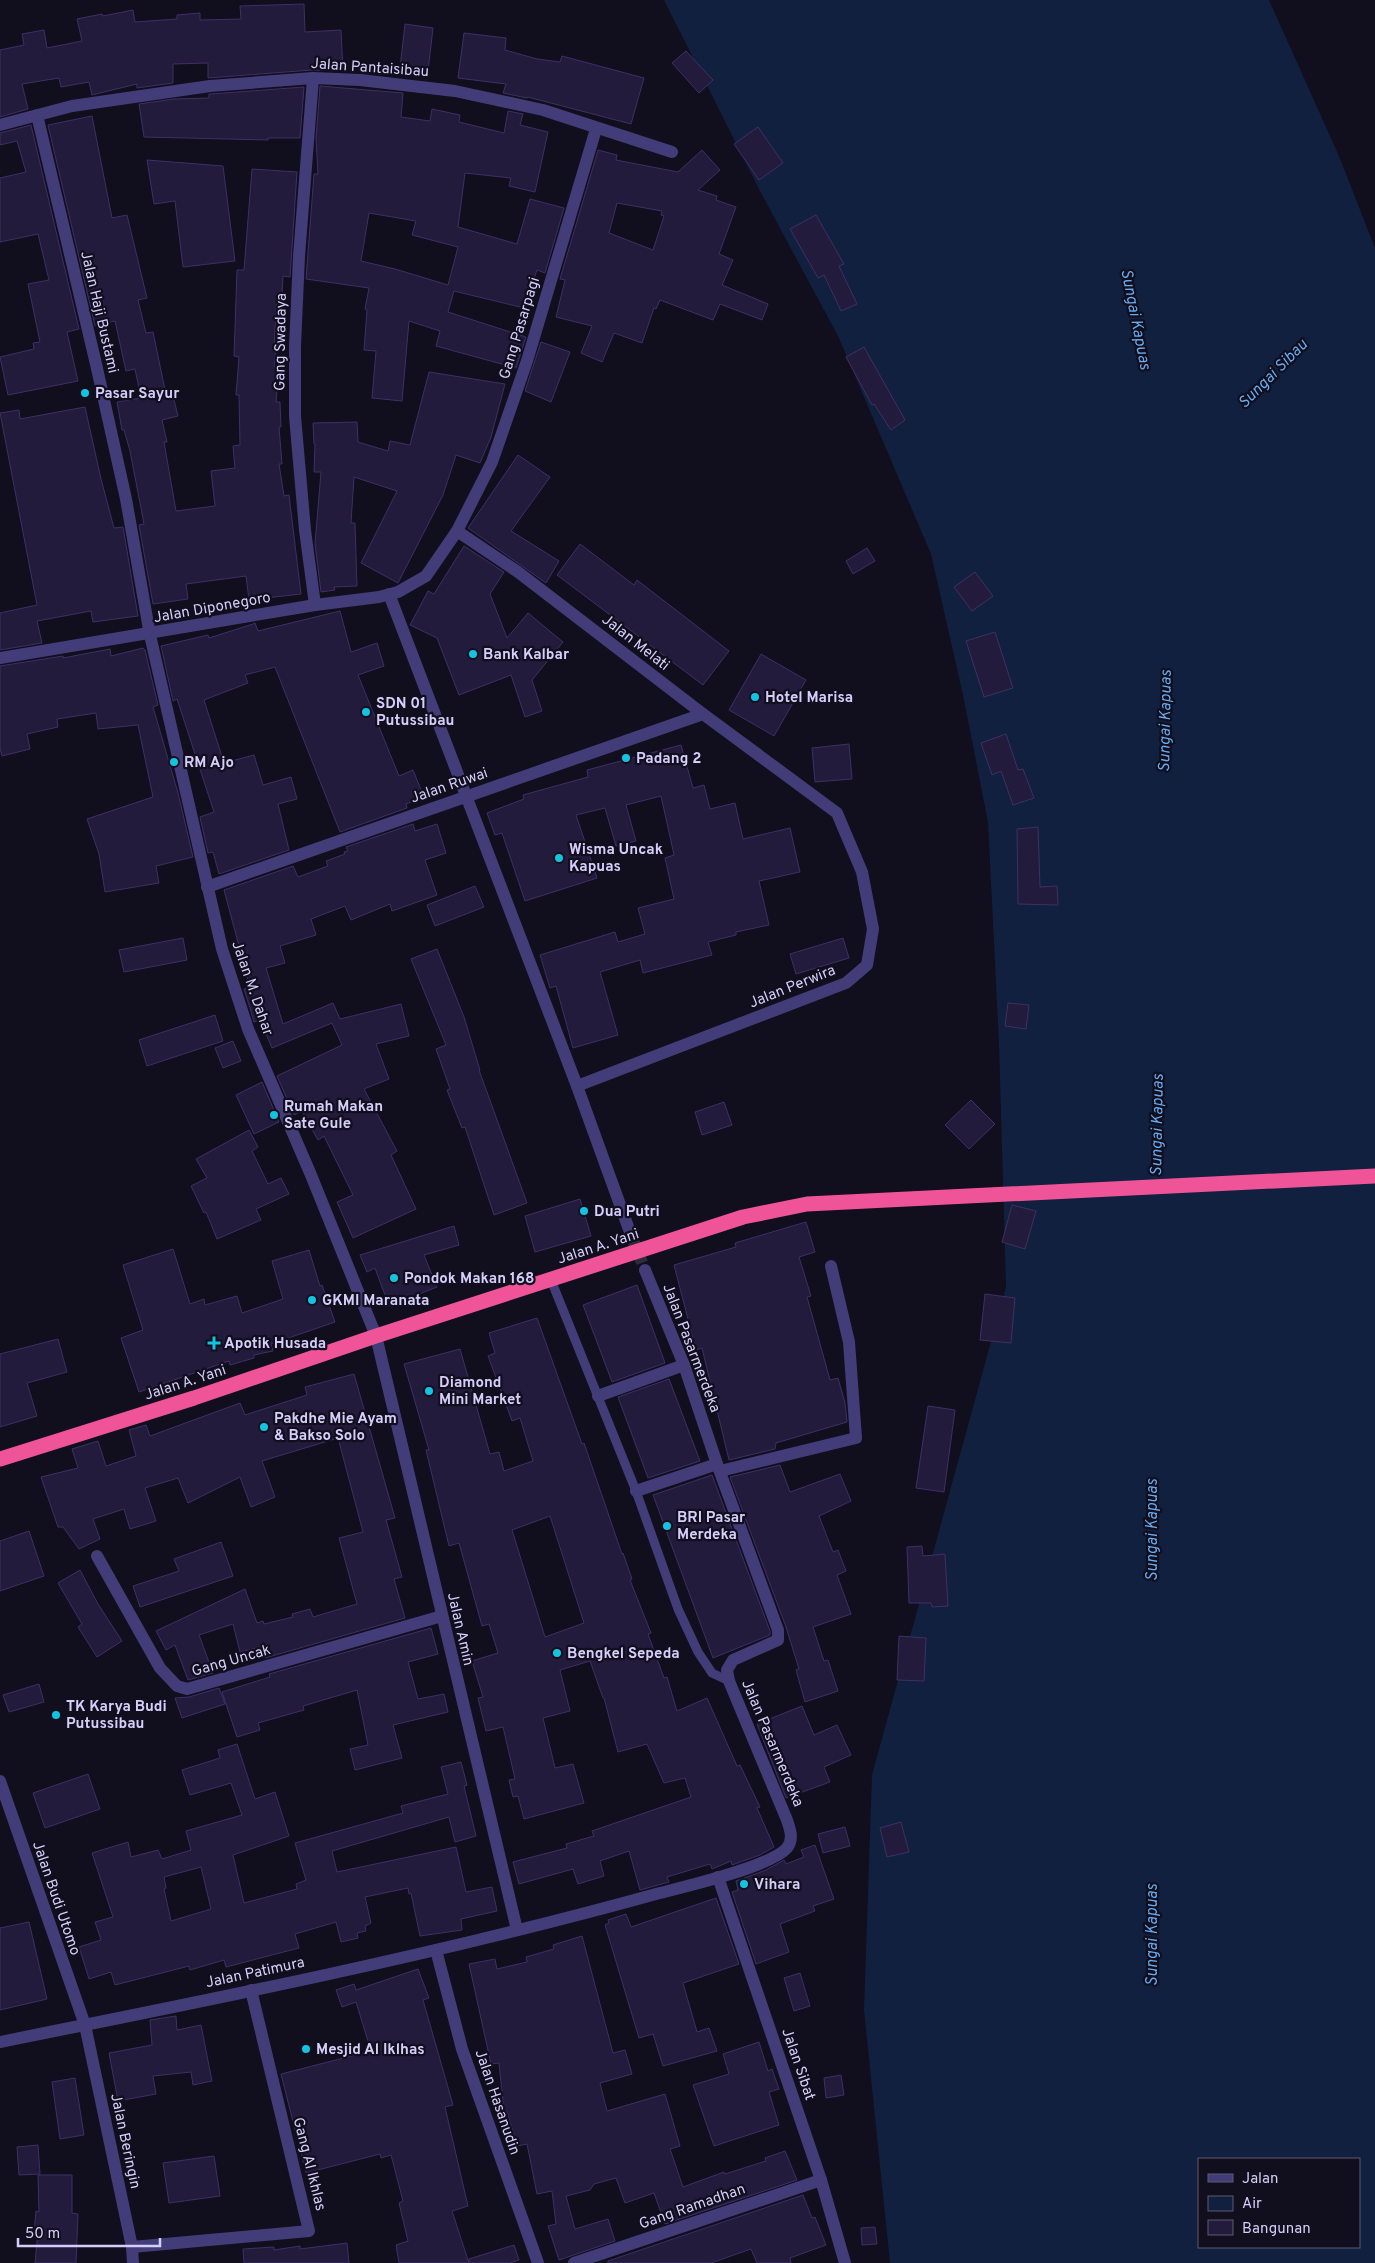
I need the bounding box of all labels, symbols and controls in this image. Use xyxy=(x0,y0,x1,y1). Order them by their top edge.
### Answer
street label: Jalan Pantaisibau xyxy=(310,55,430,82)
street label: Jalan Haji Bustami xyxy=(75,249,122,375)
water label: Sungai Kapuas xyxy=(1115,267,1155,372)
street label: Gang Pasarpagi xyxy=(496,275,545,382)
street label: Gang Swadaya xyxy=(271,293,292,391)
water label: Sungai Sibau xyxy=(1234,335,1313,413)
place label: Pasar Sayur xyxy=(95,385,180,404)
marker: Pasar Sayur xyxy=(79,387,91,399)
street label: Jalan Diponegoro xyxy=(152,589,272,628)
street label: Jalan Melati xyxy=(597,611,673,676)
place label: Bank Kalbar xyxy=(483,646,570,665)
marker: Bank Kalbar xyxy=(467,648,479,660)
water label: Sungai Kapuas xyxy=(1155,669,1177,772)
place label: Hotel Marisa xyxy=(765,689,853,708)
marker: Hotel Marisa xyxy=(749,691,761,703)
place label: SDN 01 Putussibau xyxy=(376,695,454,731)
marker: SDN 01 Putussibau xyxy=(360,706,372,718)
place label: Padang 2 xyxy=(636,750,701,769)
marker: Padang 2 xyxy=(620,752,632,764)
place label: RM Ajo xyxy=(184,754,234,773)
marker: RM Ajo xyxy=(168,756,180,768)
street label: Jalan Ruwai xyxy=(408,764,491,809)
place label: Wisma Uncak Kapuas xyxy=(569,841,663,877)
marker: Wisma Uncak Kapuas xyxy=(553,852,565,864)
street label: Jalan M. Dahar xyxy=(226,938,277,1039)
street label: Jalan Perwira xyxy=(747,961,839,1013)
water label: Sungai Kapuas xyxy=(1147,1073,1169,1176)
place label: Rumah Makan Sate Gule xyxy=(284,1098,383,1134)
marker: Rumah Makan Sate Gule xyxy=(268,1109,280,1121)
place label: Dua Putri xyxy=(594,1203,660,1222)
marker: Dua Putri xyxy=(578,1205,590,1217)
street label: Jalan A. Yani xyxy=(555,1225,642,1270)
place label: Pondok Makan 168 xyxy=(404,1270,534,1289)
marker: Pondok Makan 168 xyxy=(388,1272,400,1284)
street label: Jalan Pasarmerdeka xyxy=(657,1281,724,1416)
place label: GKMI Maranata xyxy=(322,1292,429,1311)
marker: GKMI Maranata xyxy=(306,1294,318,1306)
place label: Apotik Husada xyxy=(224,1335,326,1354)
marker: Apotik Husada xyxy=(208,1337,220,1349)
street label: Jalan A. Yani xyxy=(142,1361,229,1406)
place label: Diamond Mini Market xyxy=(439,1374,521,1410)
marker: Diamond Mini Market xyxy=(423,1385,435,1397)
place label: Pakdhe Mie Ayam & Bakso Solo xyxy=(274,1410,397,1446)
marker: Pakdhe Mie Ayam & Bakso Solo xyxy=(258,1421,270,1433)
water label: Sungai Kapuas xyxy=(1143,1478,1163,1581)
place label: BRI Pasar Merdeka xyxy=(677,1509,746,1545)
marker: BRI Pasar Merdeka xyxy=(661,1520,673,1532)
street label: Jalan Amin xyxy=(442,1591,477,1668)
street label: Gang Uncak xyxy=(190,1641,273,1682)
place label: Bengkel Sepeda xyxy=(567,1645,680,1664)
marker: Bengkel Sepeda xyxy=(551,1647,563,1659)
street label: Jalan Pasarmerdeka xyxy=(736,1677,807,1810)
place label: TK Karya Budi Putussibau xyxy=(66,1698,167,1734)
marker: TK Karya Budi Putussibau xyxy=(50,1709,62,1721)
street label: Jalan Budi Utomo xyxy=(27,1839,84,1958)
place label: Vihara xyxy=(754,1876,800,1895)
marker: Vihara xyxy=(738,1878,750,1890)
water label: Sungai Kapuas xyxy=(1143,1883,1163,1986)
street label: Jalan Patimura xyxy=(204,1954,307,1993)
street label: Jalan Sibat xyxy=(776,2026,819,2103)
place label: Mesjid Al Iklhas xyxy=(316,2041,425,2060)
marker: Mesjid Al Iklhas xyxy=(300,2043,312,2055)
street label: Jalan Hasanudin xyxy=(470,2047,524,2158)
street label: Jalan Beringin xyxy=(105,2092,144,2191)
street label: Gang Al Ikhlas xyxy=(288,2116,329,2213)
legend xyxy=(1198,2158,1360,2248)
text: Jalan xyxy=(1242,2170,1279,2189)
street label: Gang Ramadhan xyxy=(637,2180,748,2235)
text: Air xyxy=(1242,2195,1262,2214)
scale bar xyxy=(18,2216,160,2248)
text: Bangunan xyxy=(1242,2220,1311,2239)
text: 50 m xyxy=(25,2225,60,2244)

